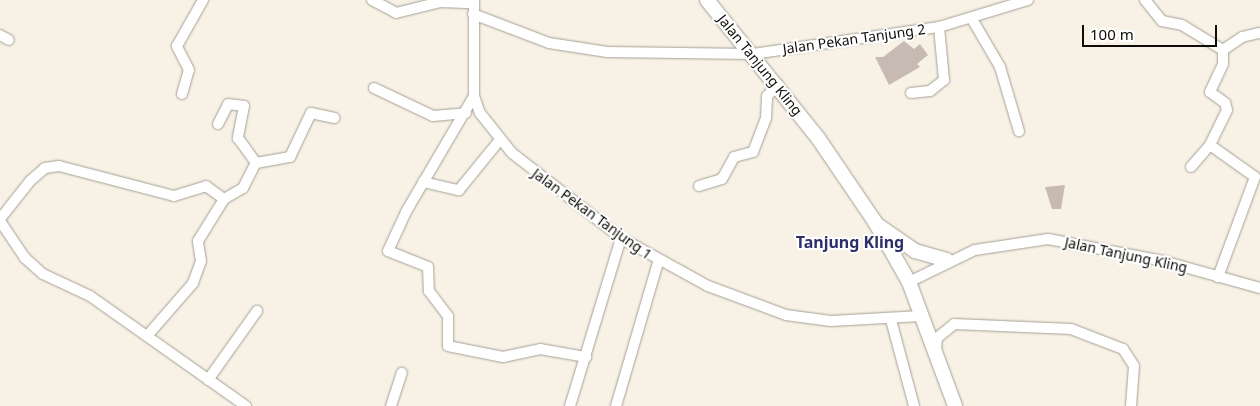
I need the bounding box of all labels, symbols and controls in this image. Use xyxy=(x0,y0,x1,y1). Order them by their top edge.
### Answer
street label: Jalan Tanjung Kling xyxy=(714,11,806,119)
scale bar xyxy=(1085,15,1220,47)
street label: Jalan Pekan Tanjung 2 xyxy=(782,21,926,57)
text: 100 m xyxy=(1090,24,1134,44)
street label: Jalan Pekan Tanjung 1 xyxy=(529,165,655,263)
district label: Tanjung Kling xyxy=(796,232,904,252)
street label: Jalan Tanjung Kling xyxy=(1063,234,1189,276)

